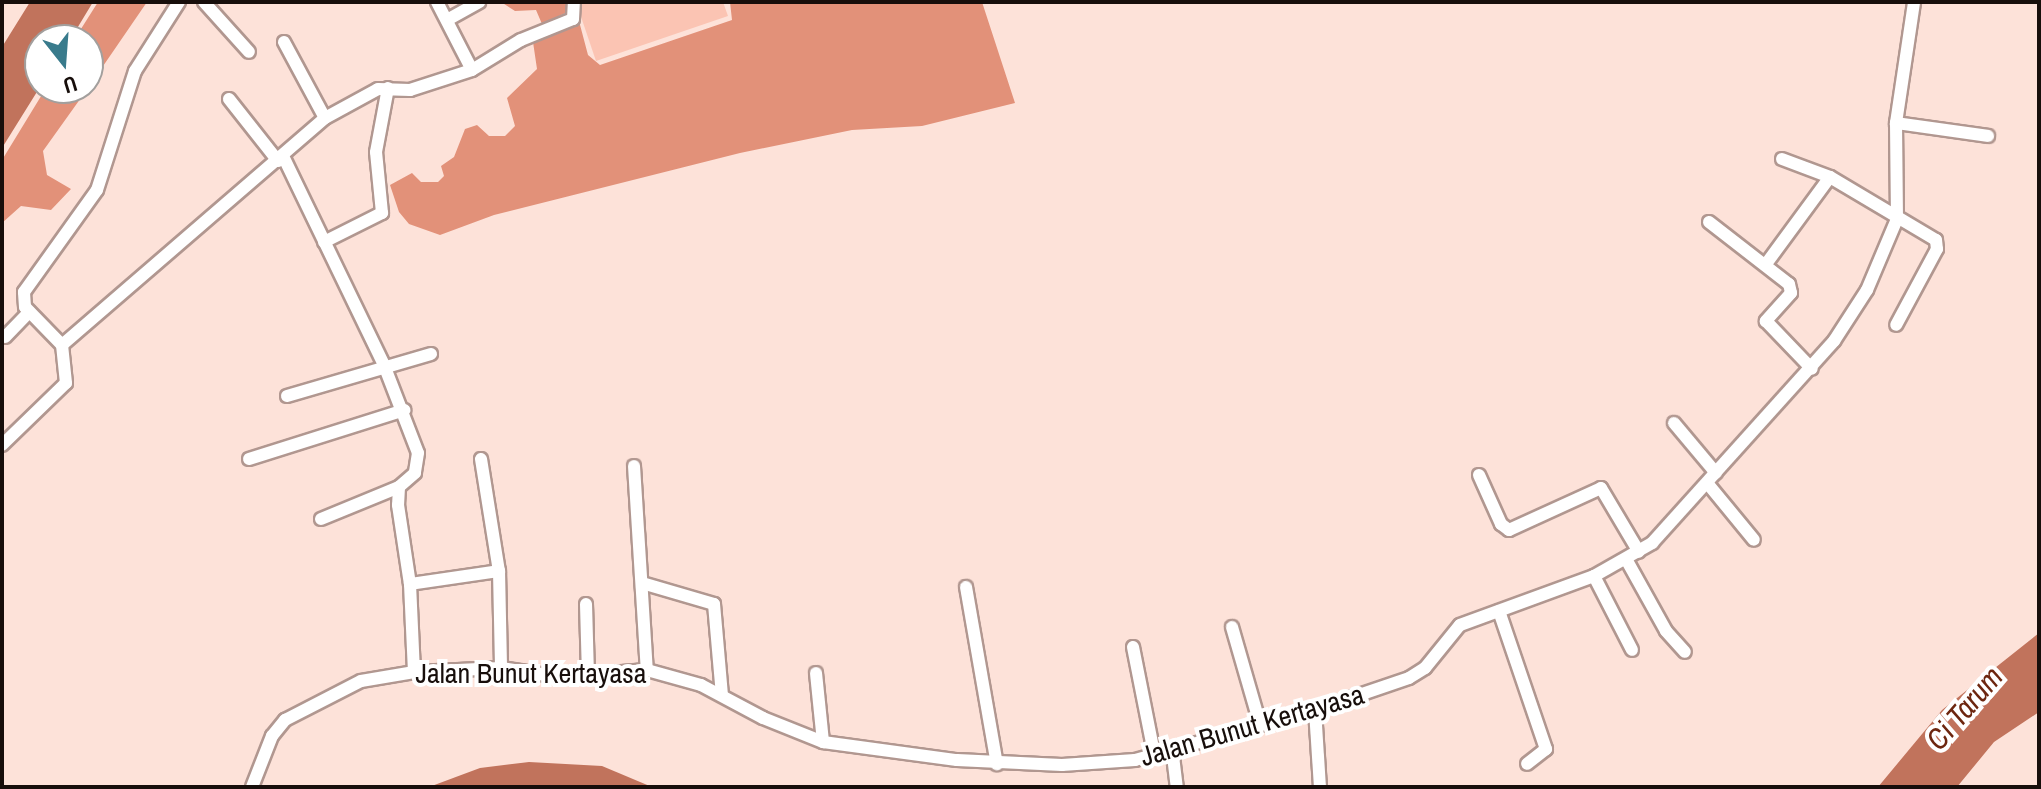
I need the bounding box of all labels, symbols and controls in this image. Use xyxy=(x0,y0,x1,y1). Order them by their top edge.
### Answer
north arrow xyxy=(24,24,104,104)
text: U xyxy=(60,69,81,101)
street label: Jalan Bunut Kertayasa xyxy=(415,656,647,690)
water label: Ci Tarum xyxy=(1918,659,2010,757)
street label: Jalan Bunut Kertayasa xyxy=(1136,677,1368,773)

